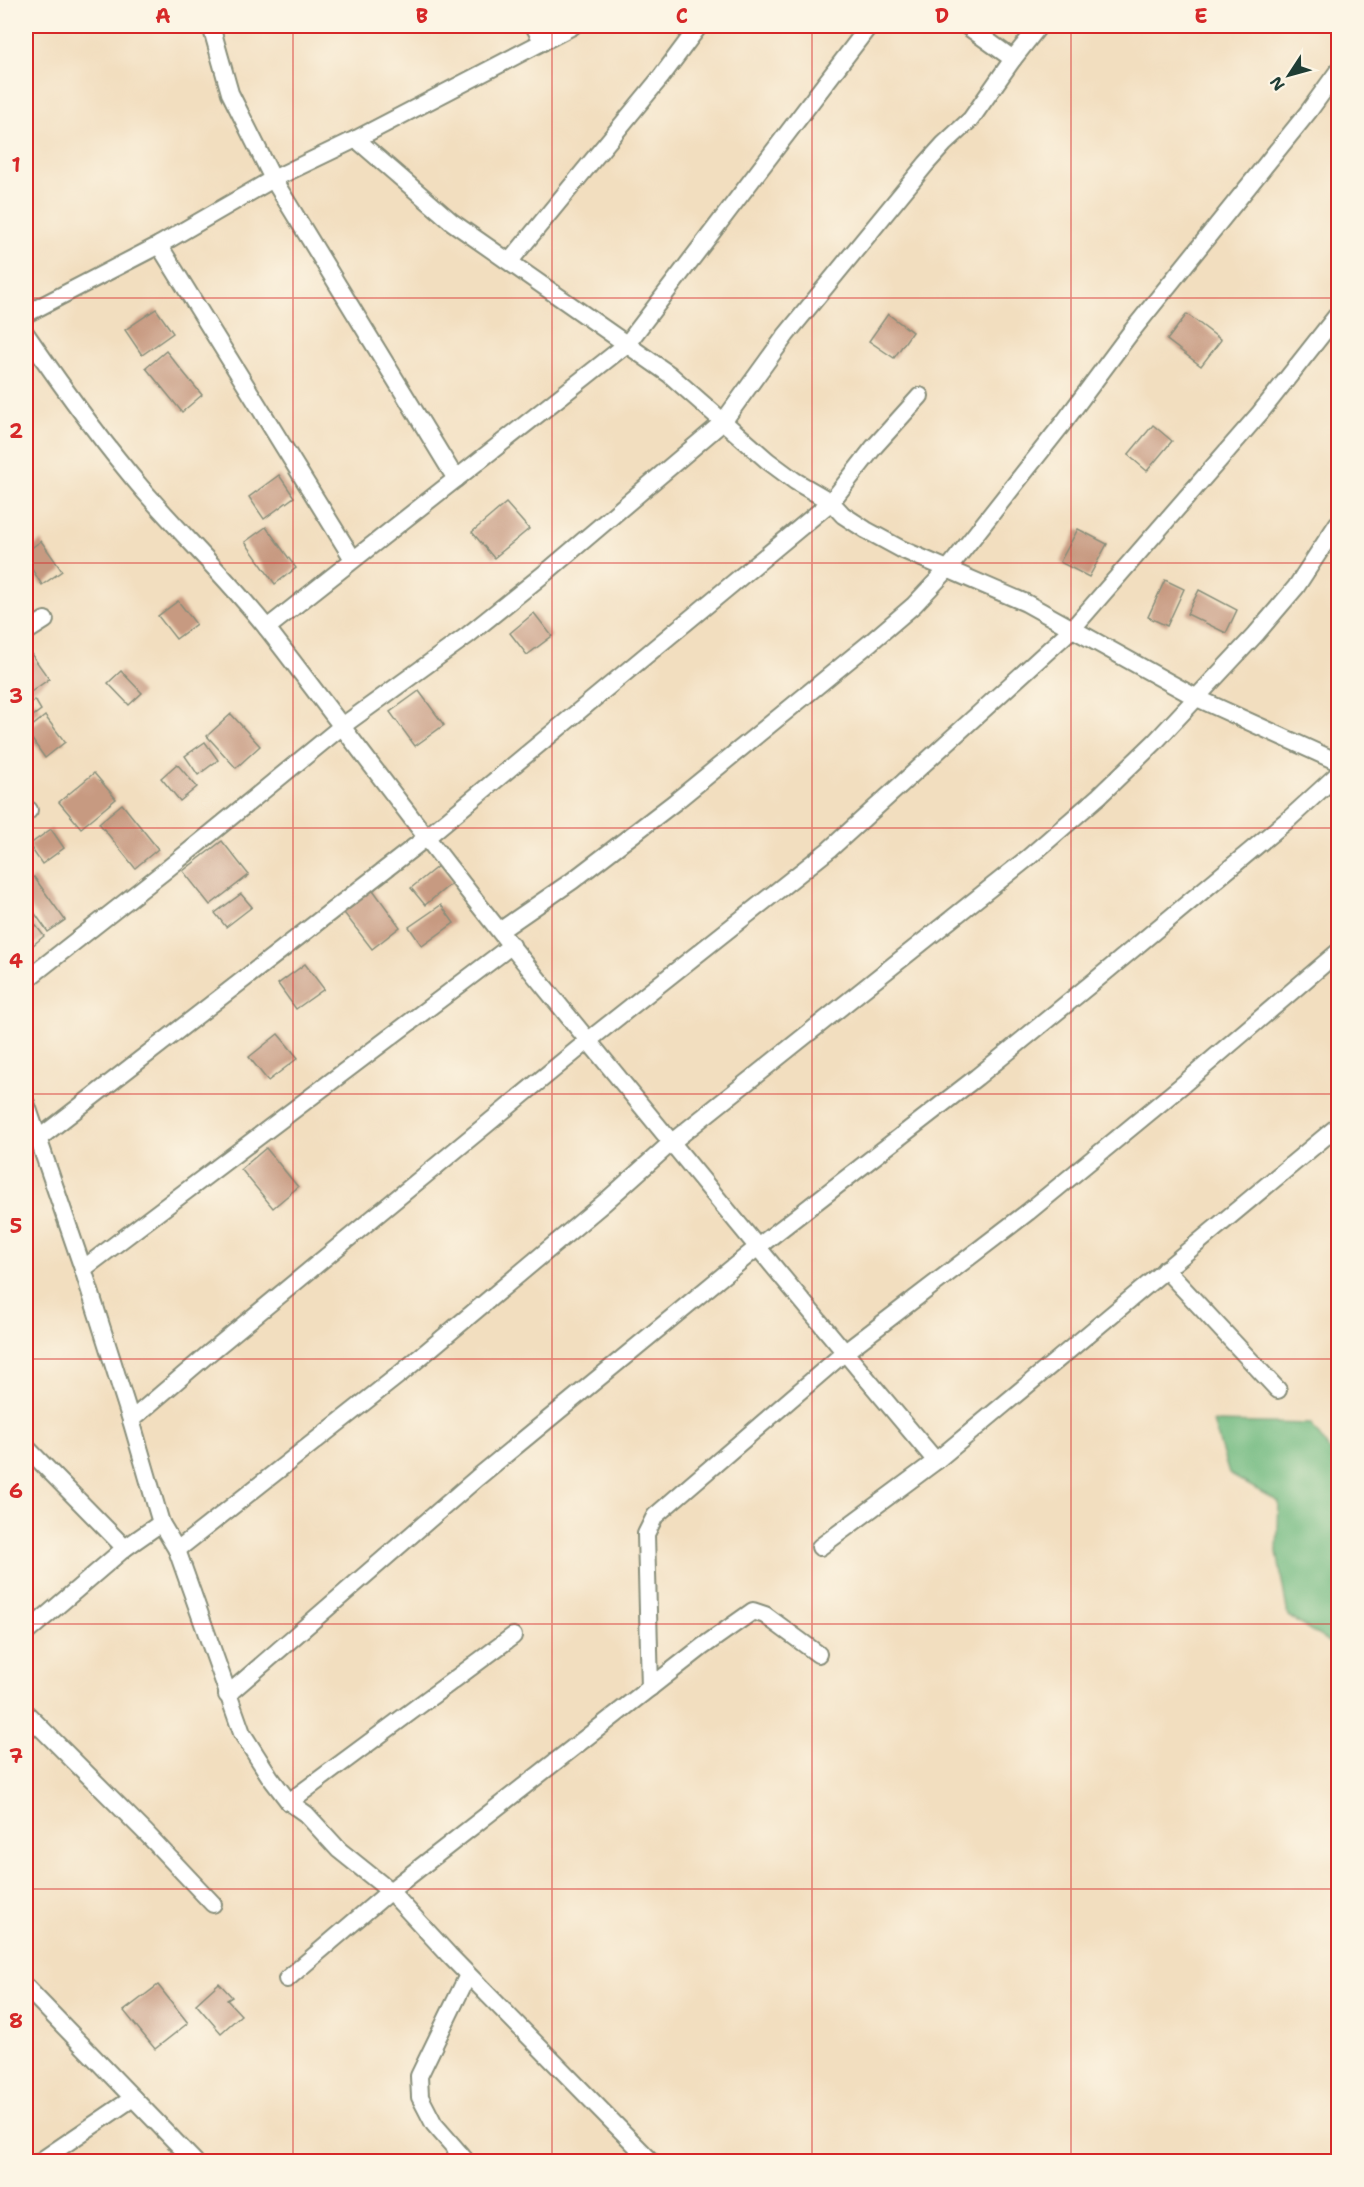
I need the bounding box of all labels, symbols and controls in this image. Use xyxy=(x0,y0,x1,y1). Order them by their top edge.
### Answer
text: A xyxy=(155,3,171,29)
text: B xyxy=(416,3,428,29)
text: C xyxy=(676,3,688,29)
text: D xyxy=(935,3,949,29)
text: E xyxy=(1194,3,1208,29)
north arrow xyxy=(1259,45,1319,105)
text: N xyxy=(1265,72,1289,95)
text: 1 xyxy=(11,152,21,178)
text: 2 xyxy=(9,418,23,444)
text: 3 xyxy=(9,683,23,709)
text: 4 xyxy=(9,948,23,974)
text: 5 xyxy=(10,1213,22,1239)
text: 6 xyxy=(9,1478,23,1504)
text: 7 xyxy=(9,1743,23,1769)
text: 8 xyxy=(9,2008,23,2034)

